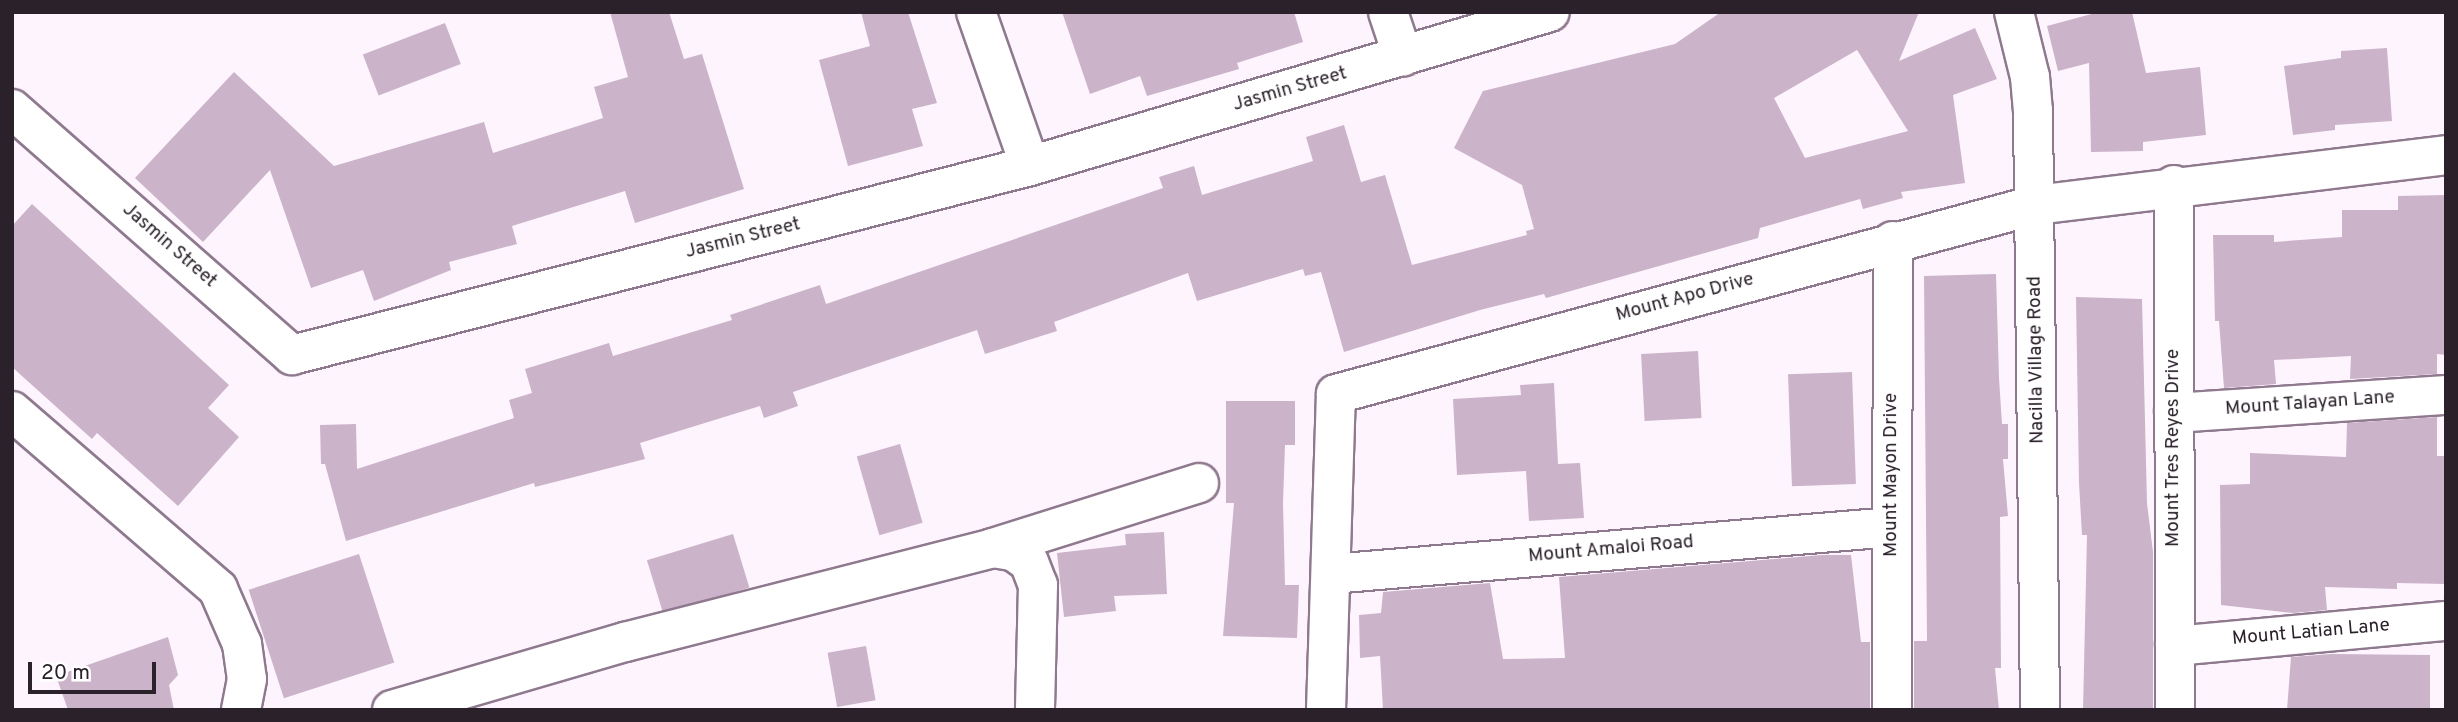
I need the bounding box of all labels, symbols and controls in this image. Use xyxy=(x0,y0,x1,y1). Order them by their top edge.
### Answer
street label: Jasmin Street xyxy=(1230,63,1350,117)
street label: Jasmin Street xyxy=(117,199,221,293)
street label: Jasmin Street xyxy=(683,214,803,264)
street label: Mount Apo Drive xyxy=(1613,269,1757,327)
street label: Nacilla Village Road xyxy=(2024,276,2050,444)
street label: Mount Tres Reyes Drive xyxy=(2163,349,2185,547)
street label: Mount Talayan Lane xyxy=(2224,387,2396,421)
street label: Mount Mayon Drive xyxy=(1881,393,1903,557)
street label: Mount Amaloi Road xyxy=(1527,531,1695,569)
street label: Mount Latian Lane xyxy=(2231,615,2391,651)
scale bar xyxy=(32,648,159,692)
text: 20 m xyxy=(41,660,90,687)

